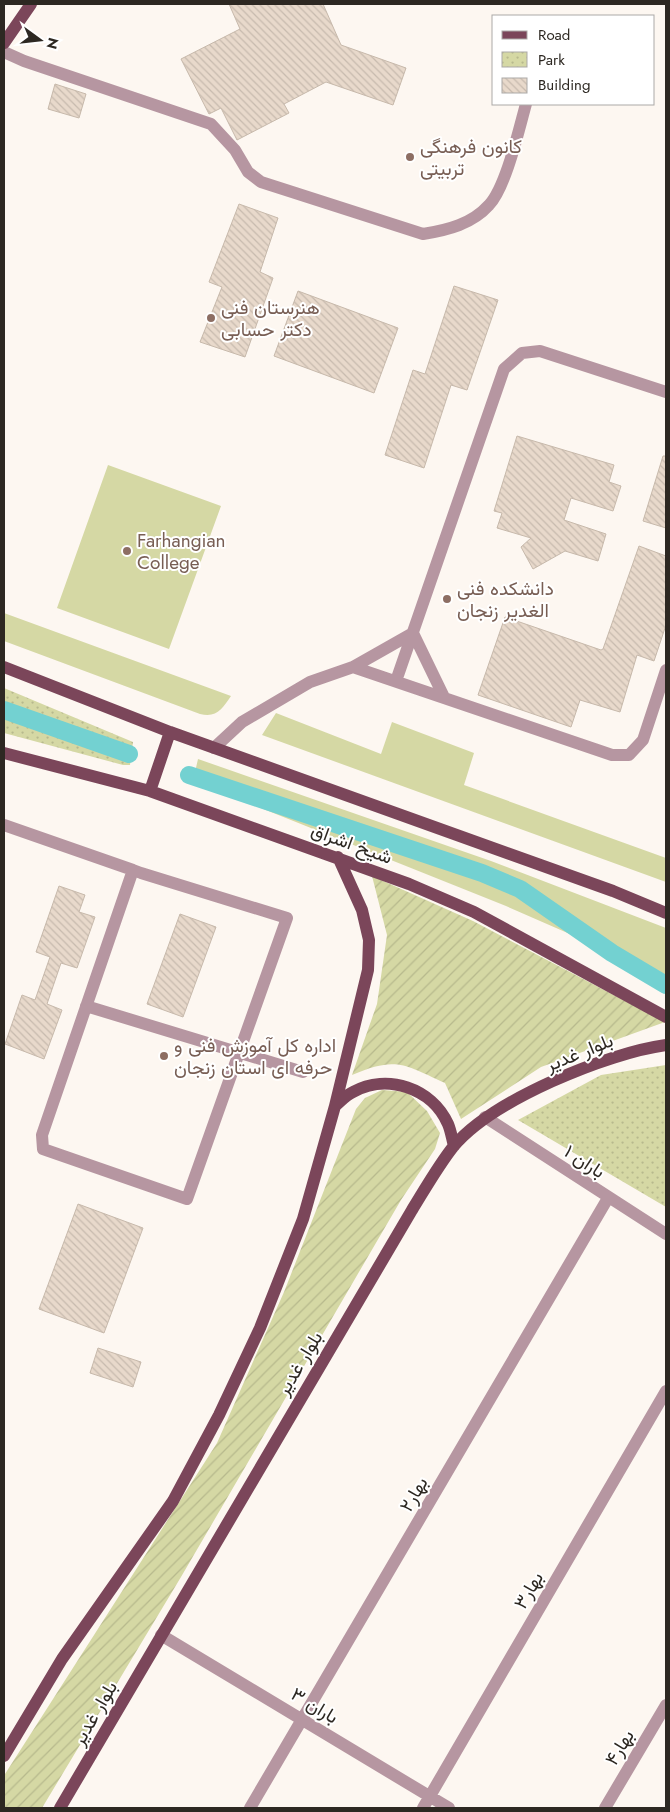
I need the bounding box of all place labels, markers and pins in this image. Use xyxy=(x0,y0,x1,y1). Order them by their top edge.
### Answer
place label: کانون فرهنگی تربیتی xyxy=(420,133,522,182)
marker: کانون فرهنگی تربیتی xyxy=(404,151,416,163)
place label: هنرستان فنی دکتر حسابی xyxy=(221,294,320,343)
marker: هنرستان فنی دکتر حسابی xyxy=(205,312,217,324)
place label: Farhangian College xyxy=(137,527,226,576)
marker: Farhangian College xyxy=(121,545,133,557)
place label: دانشکده فنی الغدیر زنجان xyxy=(457,575,554,624)
marker: دانشکده فنی الغدیر زنجان xyxy=(441,593,453,605)
place label: اداره کل آموزش فنی و حرفه ای استان زنجان xyxy=(174,1032,336,1081)
marker: اداره کل آموزش فنی و حرفه ای استان زنجان xyxy=(158,1050,170,1062)

